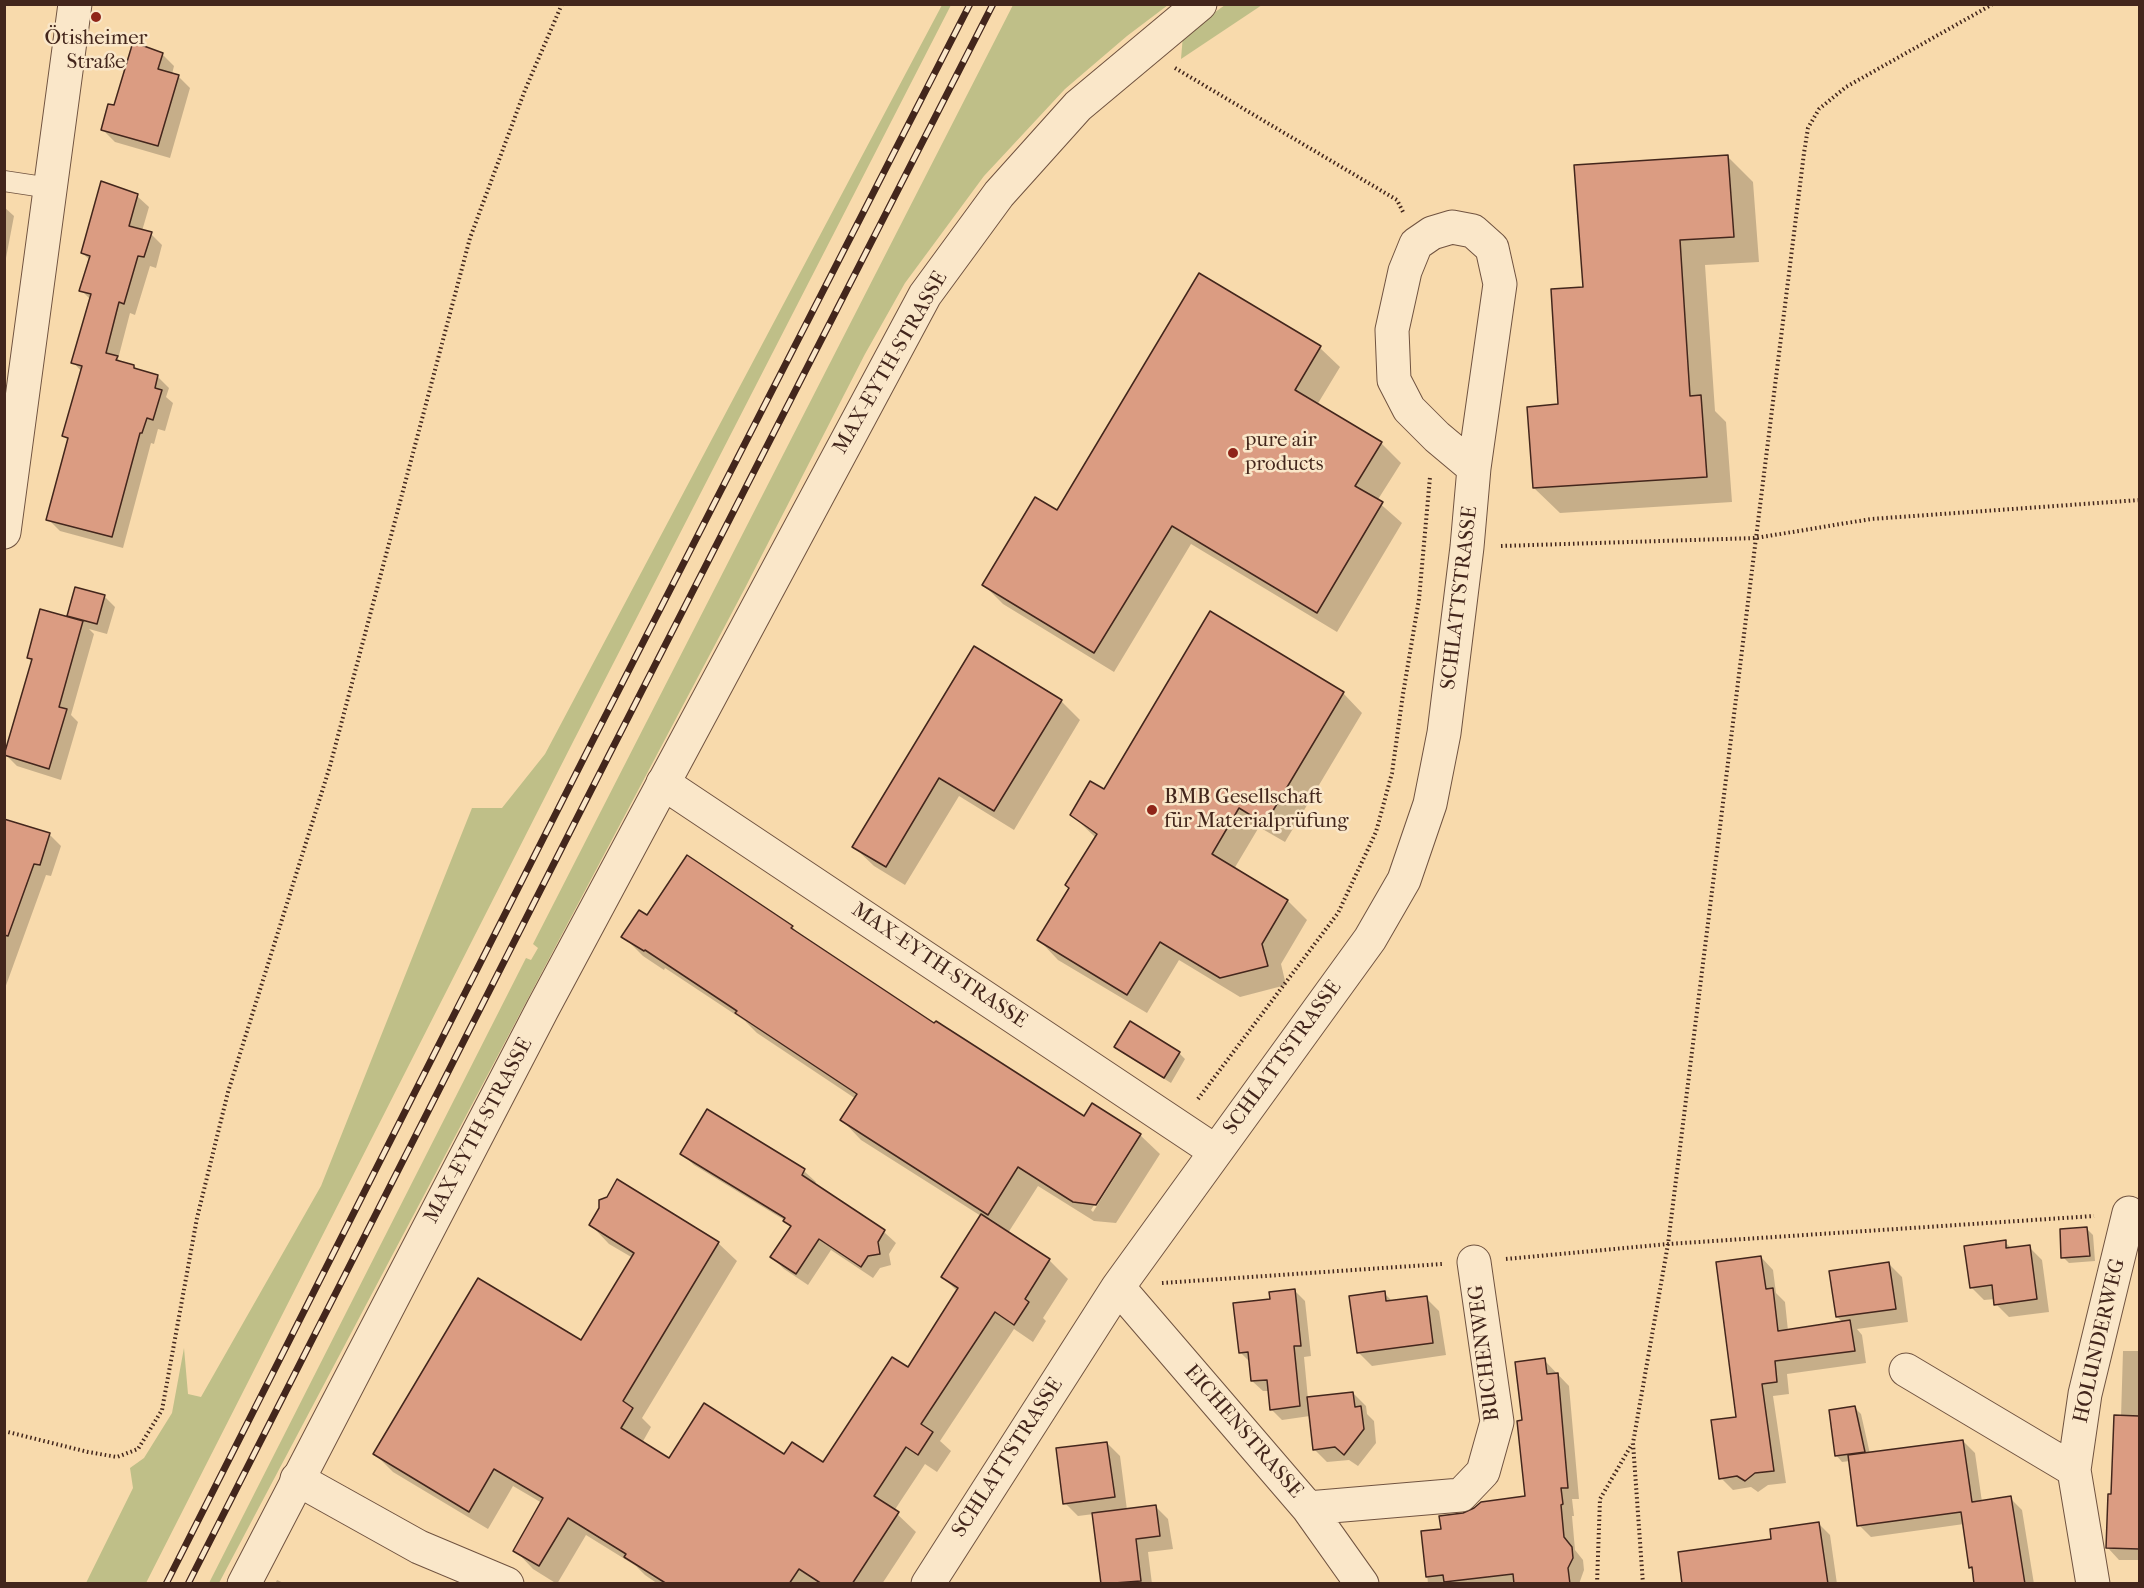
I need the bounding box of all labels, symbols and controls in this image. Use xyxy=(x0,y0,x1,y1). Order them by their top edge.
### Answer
marker: Ötisheimer Straße xyxy=(89,10,103,24)
place label: Ötisheimer Straße xyxy=(45,26,147,76)
street label: MAX-EYTH-STRASSE xyxy=(828,267,954,459)
place label: pure air products xyxy=(1245,428,1323,478)
marker: pure air products xyxy=(1226,446,1240,460)
street label: SCHLATTSTRASSE xyxy=(1436,505,1484,691)
place label: BMB Gesellschaft für Materialprüfung xyxy=(1164,785,1348,835)
marker: BMB Gesellschaft für Materialprüfung xyxy=(1145,803,1159,817)
street label: MAX-EYTH-STRASSE xyxy=(846,898,1032,1034)
street label: SCHLATTSTRASSE xyxy=(1218,976,1348,1140)
street label: MAX-EYTH-STRASSE xyxy=(419,1034,539,1228)
street label: HOLUNDERWEG xyxy=(2069,1256,2131,1426)
street label: BUCHENWEG xyxy=(1464,1283,1506,1423)
street label: EICHENSTRASSE xyxy=(1178,1360,1308,1504)
street label: SCHLATTSTRASSE xyxy=(947,1374,1069,1542)

